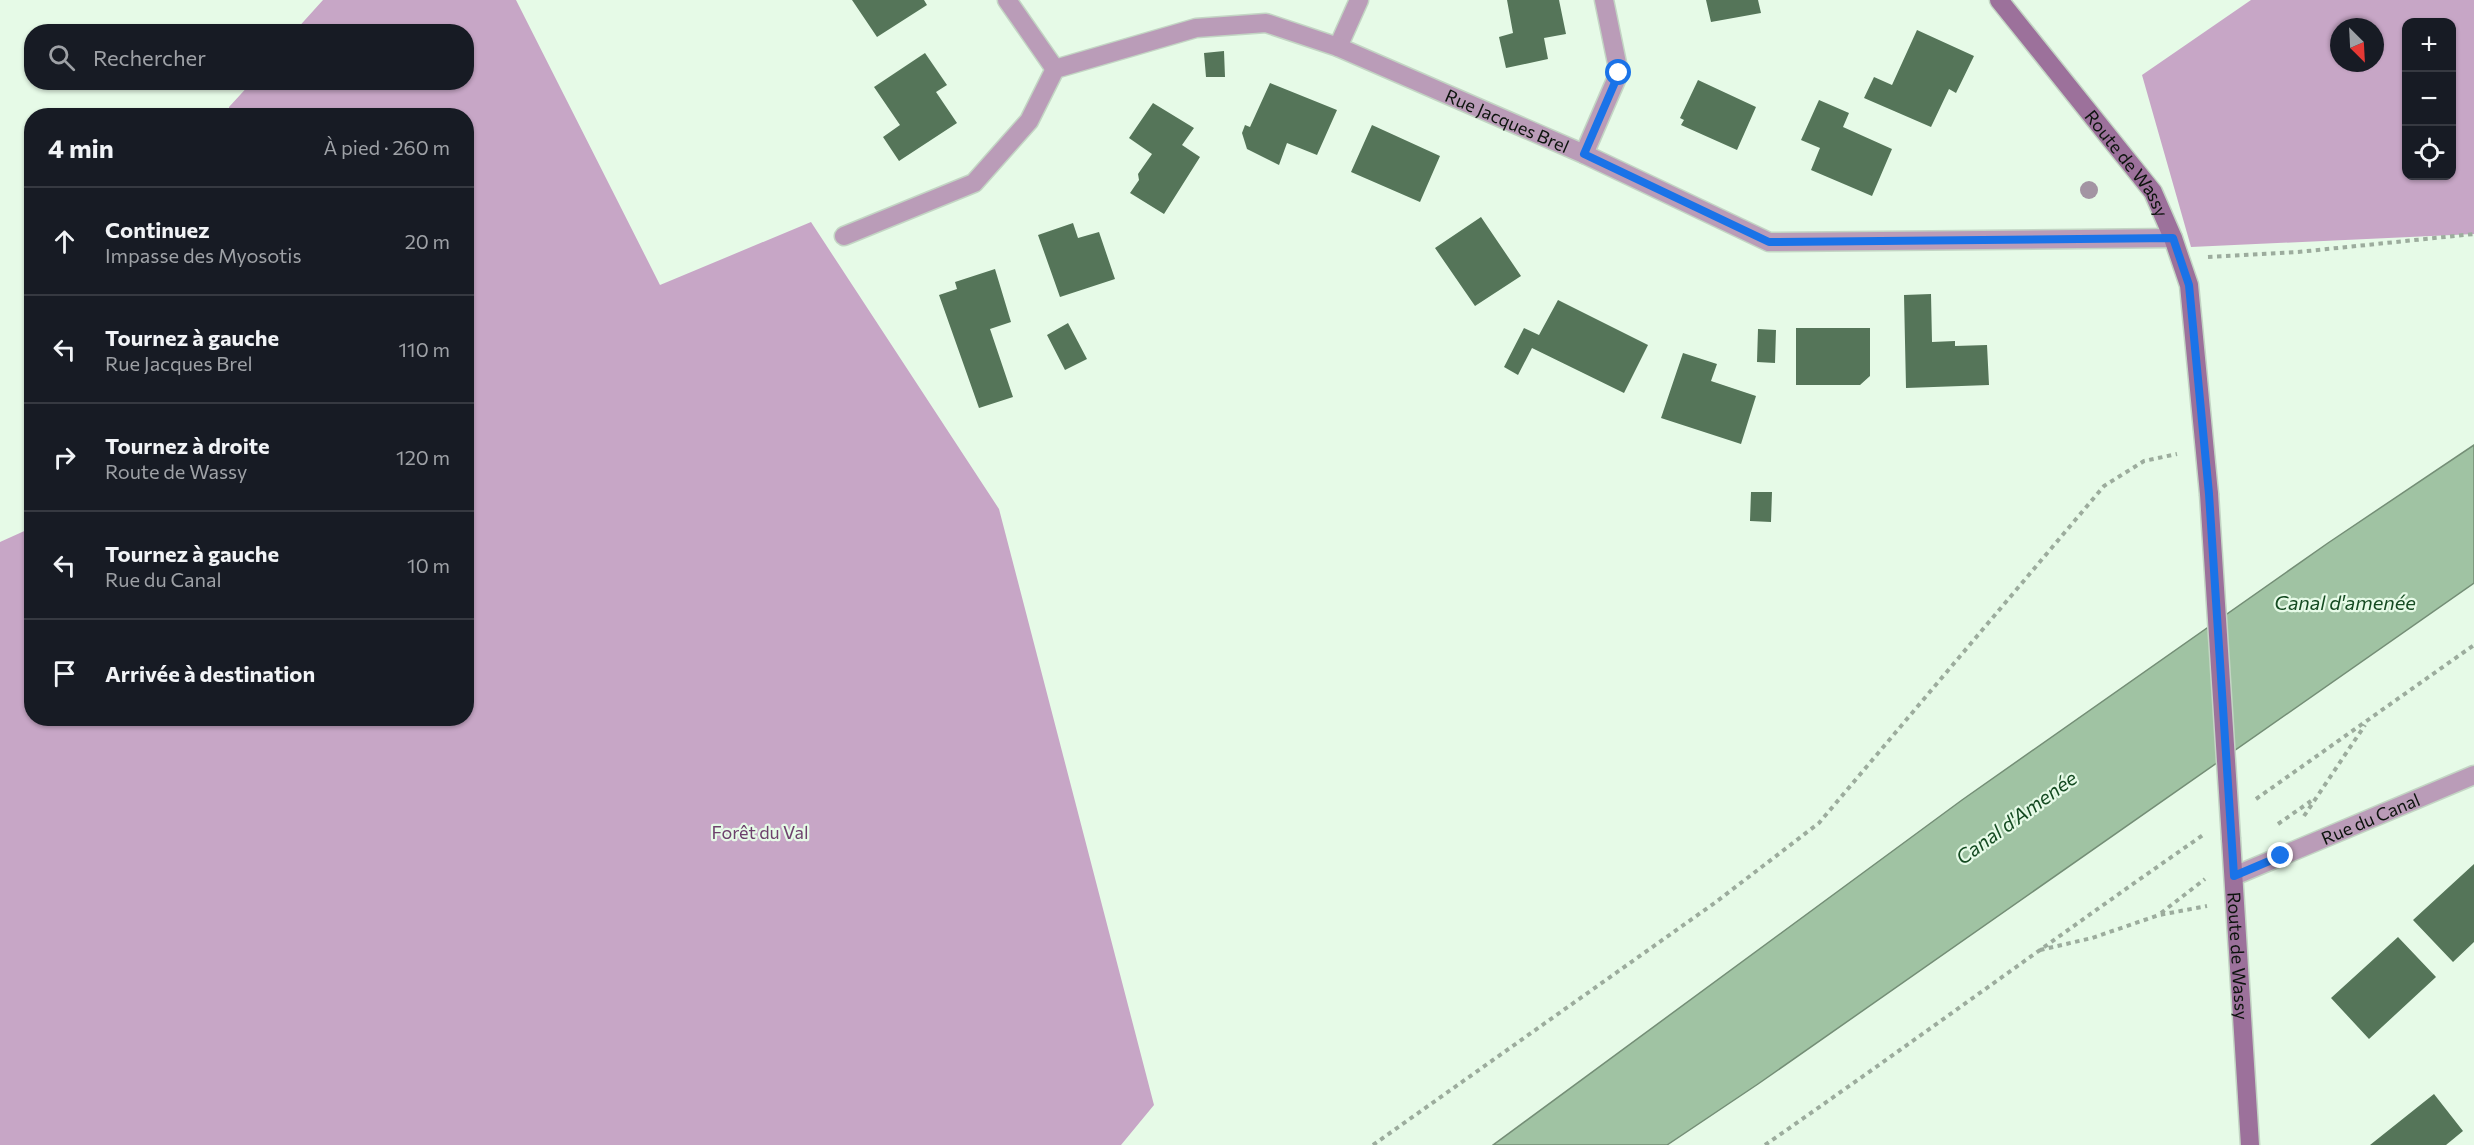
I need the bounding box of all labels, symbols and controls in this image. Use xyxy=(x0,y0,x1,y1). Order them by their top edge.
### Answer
north arrow xyxy=(2330,18,2384,72)
map controls xyxy=(2402,18,2456,180)
button: + xyxy=(2402,18,2456,72)
search box xyxy=(24,24,474,90)
icon: search xyxy=(45,41,78,74)
text: Rechercher xyxy=(93,44,206,71)
route start xyxy=(1605,59,1631,85)
button: − xyxy=(2402,72,2456,126)
street label: Rue Jacques Brel xyxy=(1442,84,1573,157)
street label: Route de Wassy xyxy=(2080,105,2173,220)
button: locate xyxy=(2402,126,2456,180)
text: 4 min xyxy=(48,132,114,163)
text: À pied · 260 m xyxy=(323,135,450,159)
text: Continuez xyxy=(105,216,210,243)
icon: ahead xyxy=(48,225,81,258)
text: 20 m xyxy=(405,229,450,253)
text: Impasse des Myosotis xyxy=(105,243,302,267)
text: Tournez à gauche xyxy=(105,324,279,351)
icon: left xyxy=(48,333,81,366)
text: 110 m xyxy=(399,337,450,361)
text: Rue Jacques Brel xyxy=(105,351,253,375)
text: Tournez à droite xyxy=(105,432,270,459)
icon: right xyxy=(48,441,81,474)
text: 120 m xyxy=(396,445,450,469)
text: Route de Wassy xyxy=(105,459,247,483)
text: Tournez à gauche xyxy=(105,540,279,567)
icon: left xyxy=(48,549,81,582)
text: 10 m xyxy=(407,553,450,577)
text: Rue du Canal xyxy=(105,567,222,591)
water label: Canal d'amenée xyxy=(2274,590,2416,614)
icon: arrive xyxy=(48,657,81,690)
text: Arrivée à destination xyxy=(105,660,315,687)
water label: Canal d'Amenée xyxy=(1951,765,2082,869)
street label: Rue du Canal xyxy=(2318,788,2423,849)
park label: Forêt du Val xyxy=(711,821,809,843)
route end xyxy=(2267,842,2293,868)
street label: Route de Wassy xyxy=(2223,891,2253,1020)

